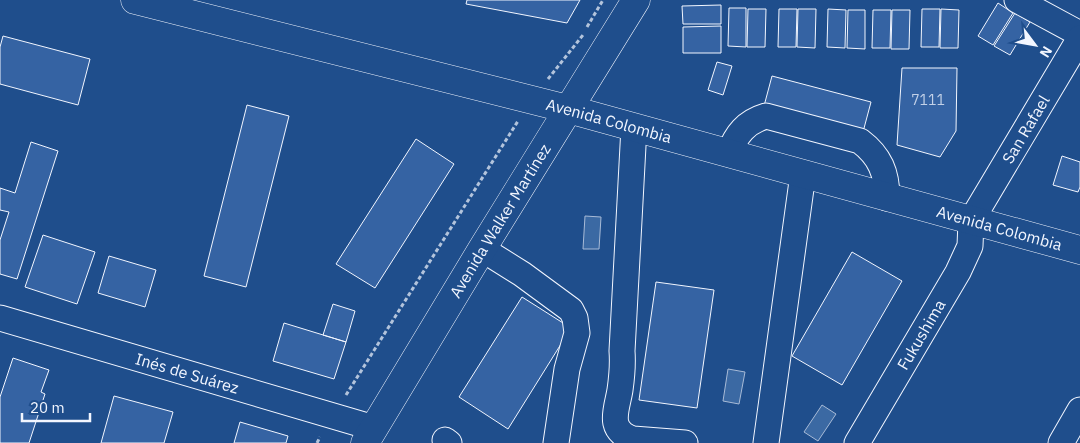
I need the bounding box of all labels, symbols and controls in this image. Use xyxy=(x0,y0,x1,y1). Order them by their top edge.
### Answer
north arrow xyxy=(1010,20,1060,70)
text: N xyxy=(1036,43,1056,61)
house number: 7111 xyxy=(911,91,945,109)
street label: San Rafael xyxy=(998,91,1054,167)
street label: Avenida Colombia xyxy=(544,94,674,147)
street label: Avenida Walker Martínez xyxy=(445,140,555,301)
street label: Avenida Colombia xyxy=(934,201,1065,255)
street label: Fukushima xyxy=(893,295,950,373)
street label: Inés de Suárez xyxy=(133,348,241,398)
scale bar xyxy=(22,390,90,422)
text: 20 m xyxy=(30,398,65,417)

